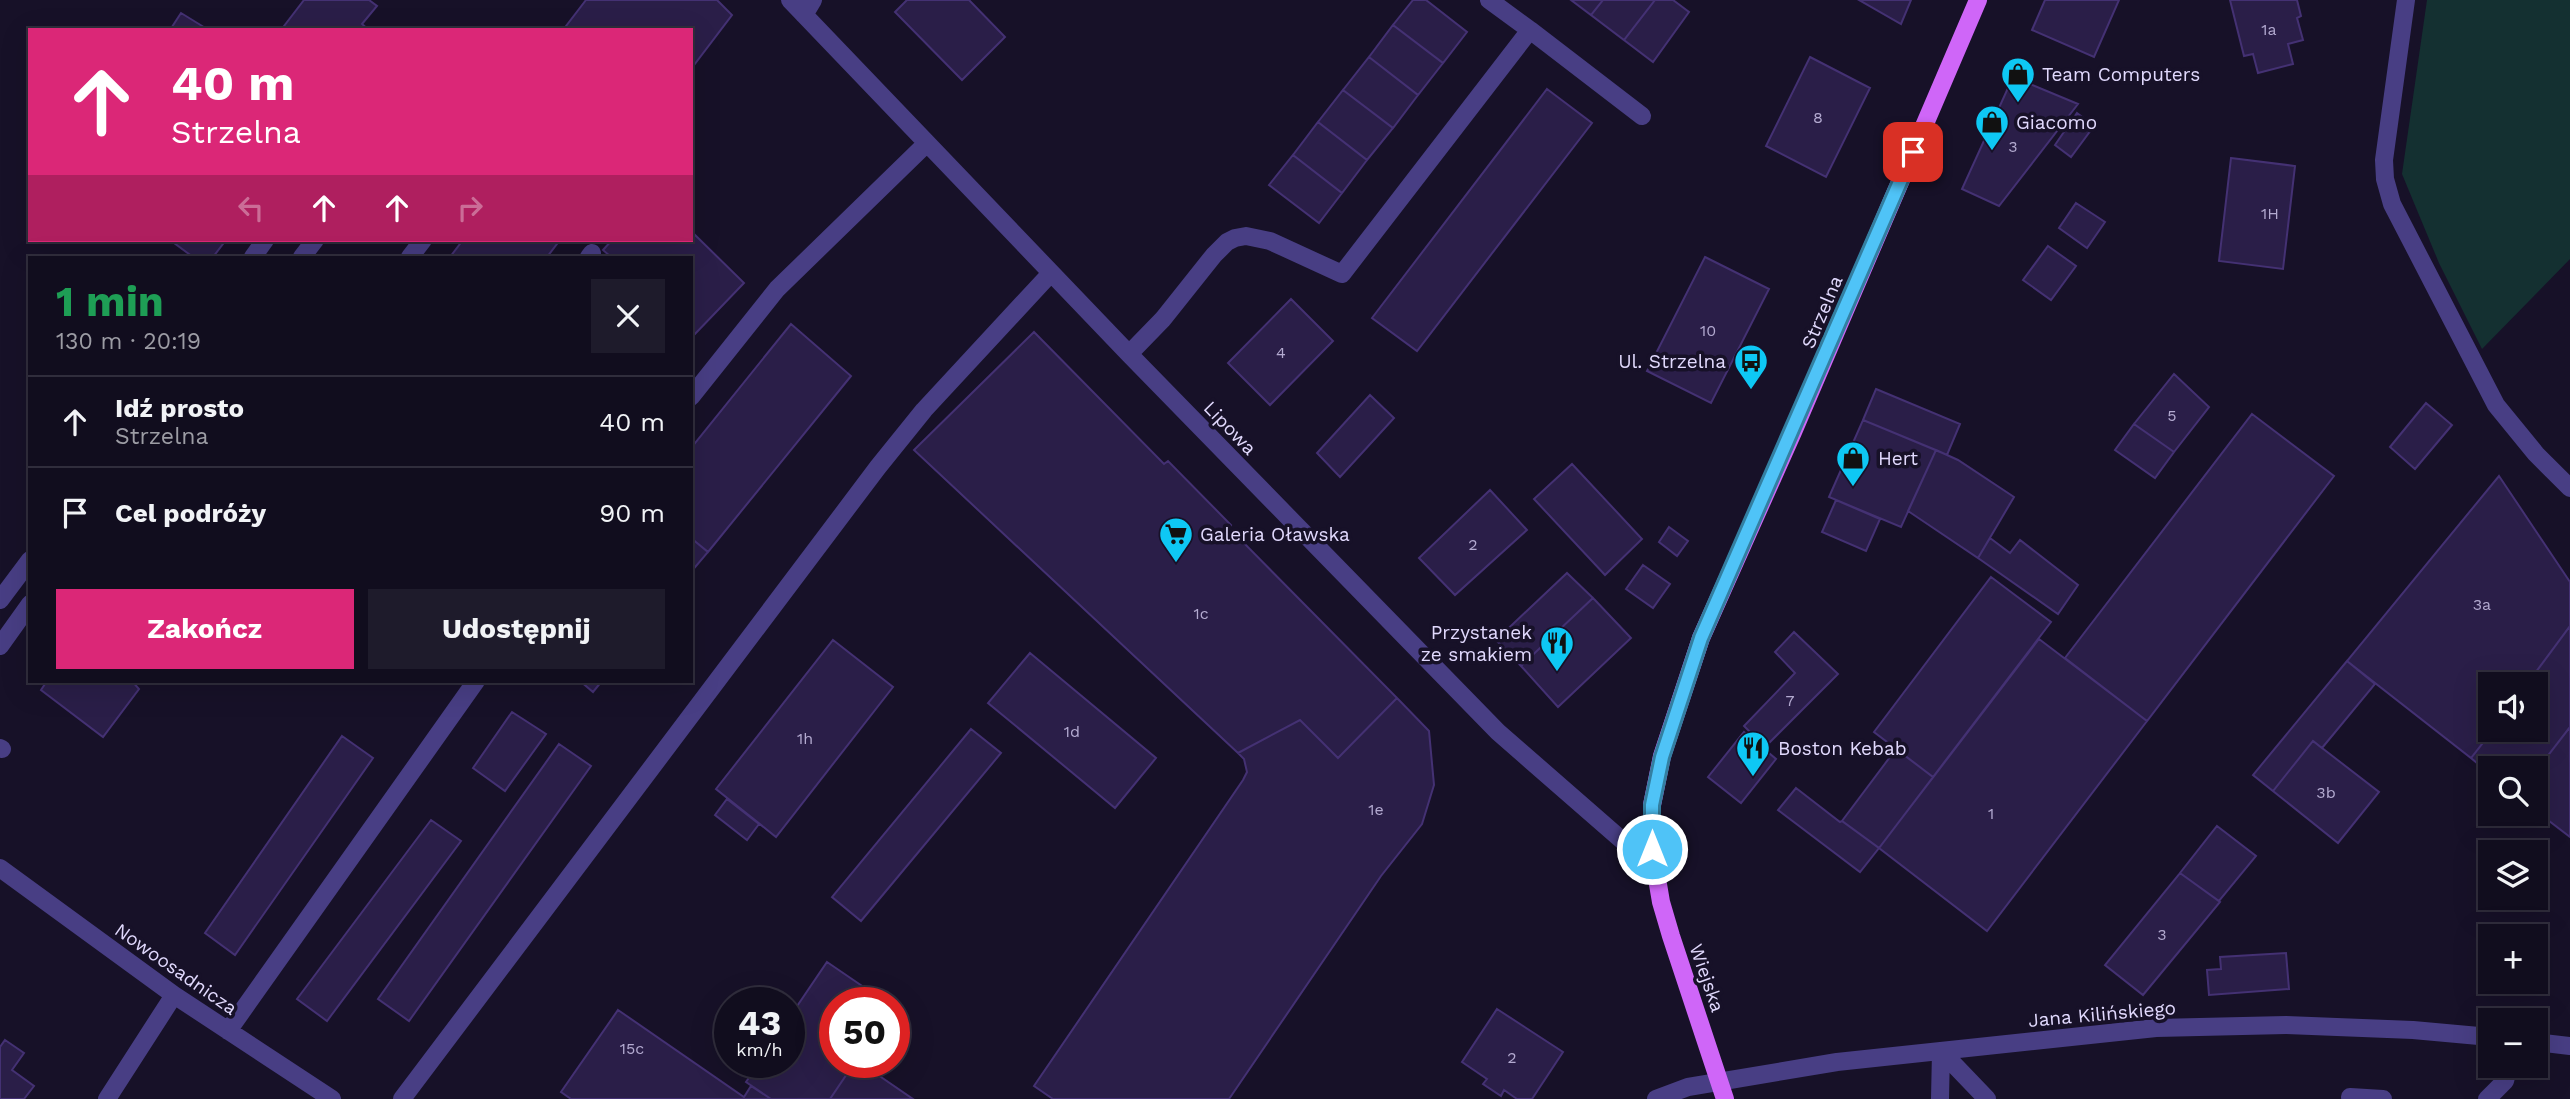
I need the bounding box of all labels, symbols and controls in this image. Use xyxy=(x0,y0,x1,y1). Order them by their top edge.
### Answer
house number: 1a xyxy=(2261,20,2277,39)
text: 40 m xyxy=(171,54,294,112)
shop icon: Team Computers xyxy=(1999,55,2037,104)
icon: ahead xyxy=(56,56,147,147)
place label: Team Computers xyxy=(2042,63,2200,86)
shop icon: Giacomo xyxy=(1973,103,2011,152)
house number: 8 xyxy=(1813,108,1823,127)
place label: Giacomo xyxy=(2016,111,2097,134)
text: Strzelna xyxy=(171,113,301,151)
pin xyxy=(1883,122,1943,182)
icon: arrive xyxy=(1894,133,1932,171)
house number: 3 xyxy=(2008,137,2018,156)
icon: left xyxy=(232,189,270,227)
icon: ahead xyxy=(305,189,343,227)
icon: ahead xyxy=(378,189,416,227)
icon: right xyxy=(451,189,489,227)
house number: 1H xyxy=(2261,204,2279,223)
street label: Strzelna xyxy=(1796,272,1848,352)
text: 1 min xyxy=(56,277,164,326)
button: close xyxy=(591,279,665,353)
house number: 10 xyxy=(1700,321,1716,340)
text: 130 m · 20:19 xyxy=(56,328,201,355)
bus stop icon: Ul. Strzelna xyxy=(1732,342,1770,391)
house number: 4 xyxy=(1276,343,1286,362)
place label: Ul. Strzelna xyxy=(1618,350,1726,373)
text: Idź prosto xyxy=(115,393,244,423)
street label: Lipowa xyxy=(1199,396,1261,460)
icon: ahead xyxy=(56,403,94,441)
house number: 5 xyxy=(2167,406,2177,425)
text: 40 m xyxy=(599,407,665,437)
text: Strzelna xyxy=(115,423,208,450)
shop icon: Hert xyxy=(1834,439,1872,488)
place label: Hert xyxy=(1878,447,1918,470)
icon: arrive xyxy=(56,494,94,532)
text: Cel podróży xyxy=(115,498,266,528)
text: 90 m xyxy=(599,498,665,528)
supermarket icon: Galeria Oławska xyxy=(1157,515,1195,564)
place label: Galeria Oławska xyxy=(1200,523,1350,546)
house number: 2 xyxy=(1468,535,1478,554)
button: Zakończ xyxy=(56,589,354,669)
button: Udostępnij xyxy=(368,589,665,669)
house number: 3a xyxy=(2473,595,2491,614)
house number: 1c xyxy=(1193,604,1209,623)
place label: Przystanek ze smakiem xyxy=(1421,621,1532,666)
restaurant icon: Przystanek ze smakiem xyxy=(1538,624,1576,673)
map controls xyxy=(2478,672,2548,1078)
button: sound xyxy=(2478,672,2548,742)
house number: 7 xyxy=(1786,691,1795,710)
house number: 1d xyxy=(1064,722,1080,741)
house number: 1h xyxy=(797,729,813,748)
restaurant icon: Boston Kebab xyxy=(1734,729,1772,778)
place label: Boston Kebab xyxy=(1778,737,1907,760)
button: search xyxy=(2478,756,2548,826)
house number: 3b xyxy=(2316,783,2336,802)
house number: 1e xyxy=(1368,800,1384,819)
house number: 1 xyxy=(1988,804,1994,823)
position arrow xyxy=(1615,812,1689,886)
button: layers xyxy=(2478,840,2548,910)
street label: Nowoosadnicza xyxy=(110,918,242,1020)
button: + xyxy=(2478,924,2548,994)
house number: 3 xyxy=(2157,925,2167,944)
street label: Wiejska xyxy=(1685,941,1729,1015)
speed limit sign: 50 xyxy=(819,987,910,1078)
street label: Jana Kilińskiego xyxy=(2027,996,2177,1032)
text: 43 xyxy=(738,1002,781,1044)
button: − xyxy=(2478,1008,2548,1078)
house number: 15c xyxy=(620,1039,644,1058)
text: km/h xyxy=(736,1039,783,1060)
house number: 2 xyxy=(1507,1048,1517,1067)

